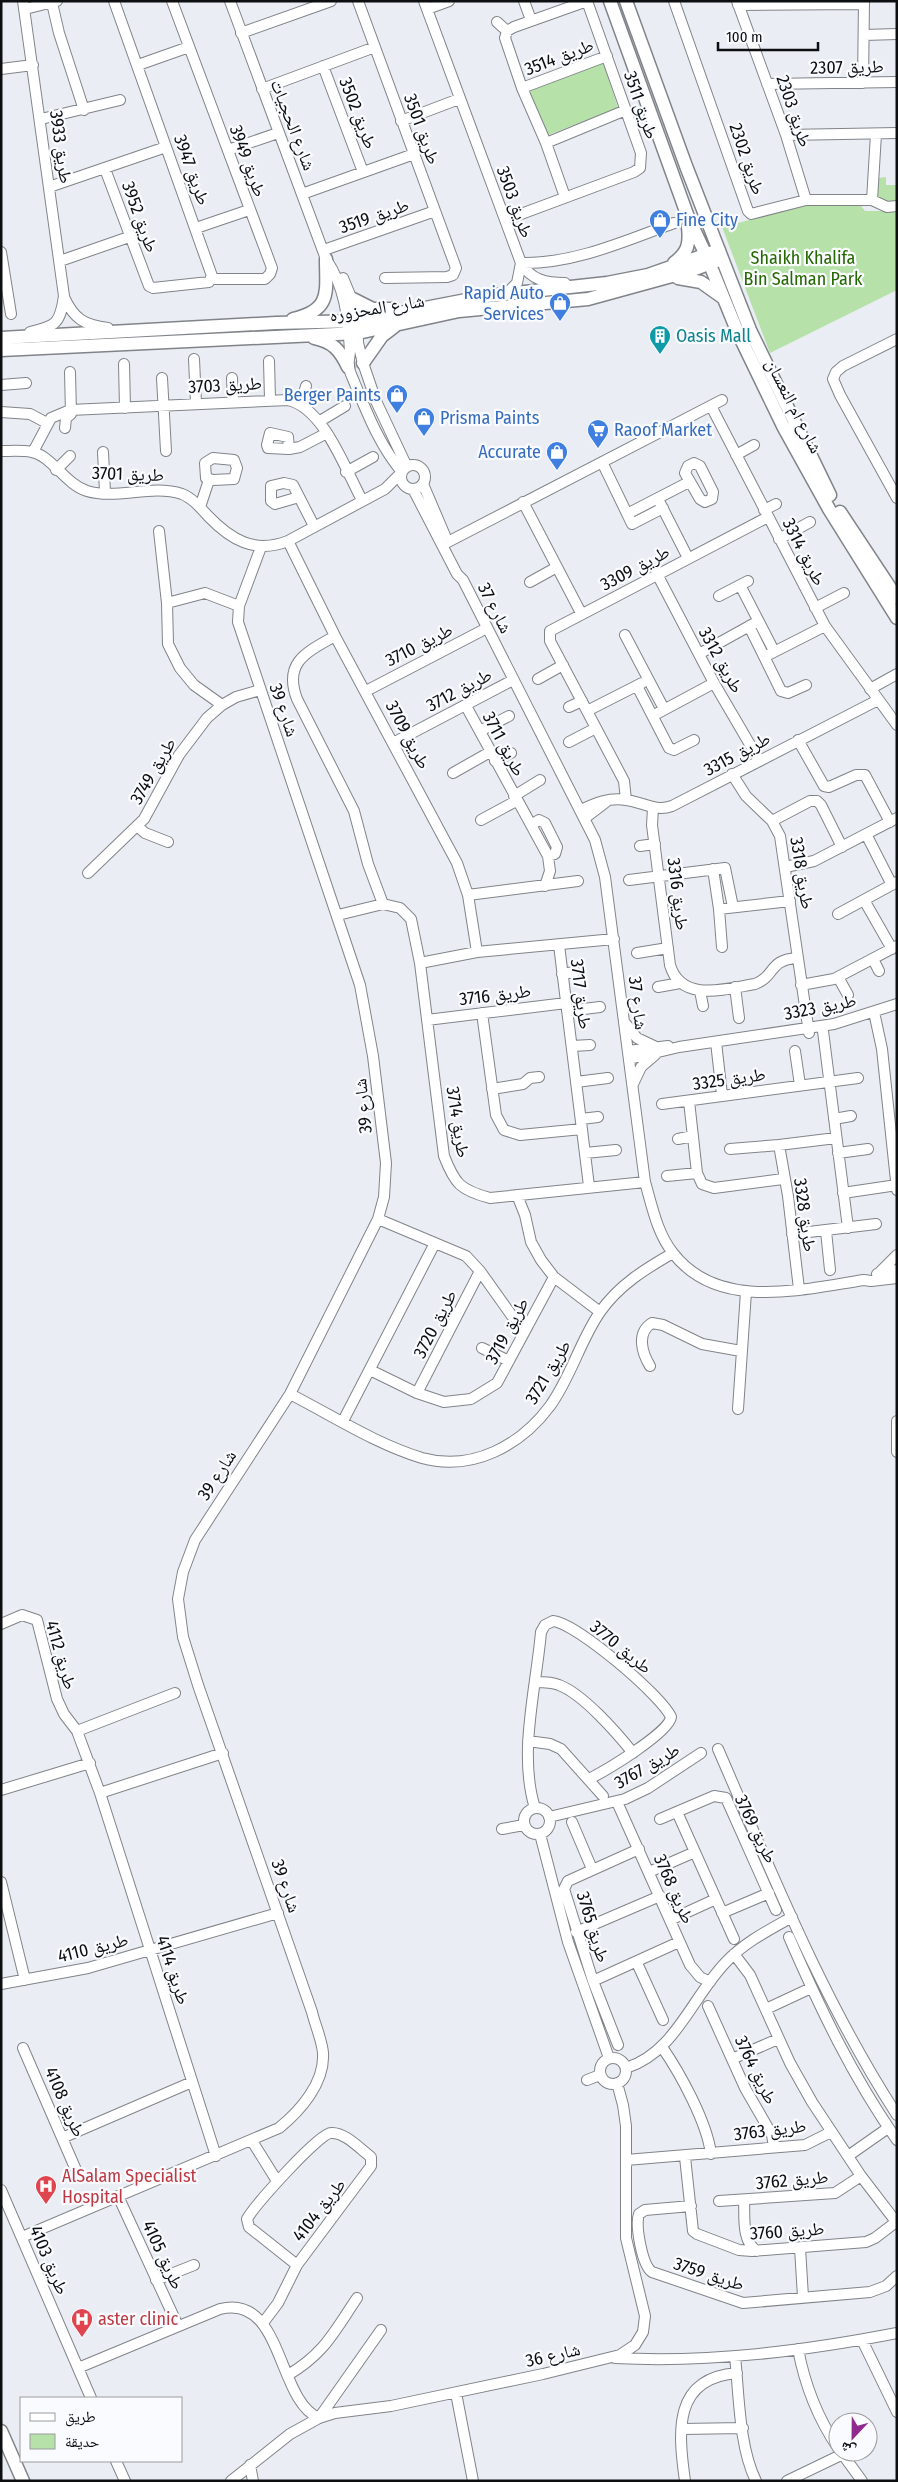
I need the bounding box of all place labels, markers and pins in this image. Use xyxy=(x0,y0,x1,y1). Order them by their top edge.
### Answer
shop icon: Fine City xyxy=(648,208,672,239)
place label: Fine City xyxy=(676,209,738,231)
place label: Rapid Auto Services xyxy=(464,282,544,325)
shop icon: Rapid Auto Services xyxy=(548,291,572,322)
building icon: Oasis Mall xyxy=(648,324,672,355)
place label: Oasis Mall xyxy=(676,325,751,347)
shop icon: Berger Paints xyxy=(385,383,409,414)
place label: Berger Paints xyxy=(284,384,381,406)
shop icon: Prisma Paints xyxy=(412,406,436,437)
place label: Prisma Paints xyxy=(440,407,540,429)
supermarket icon: Raoof Market xyxy=(586,418,610,449)
place label: Raoof Market xyxy=(614,419,712,441)
shop icon: Accurate xyxy=(545,440,569,471)
place label: Accurate xyxy=(478,441,541,463)
place label: AlSalam Specialist Hospital xyxy=(62,2165,197,2208)
hospital icon: AlSalam Specialist Hospital xyxy=(34,2174,58,2205)
hospital icon: aster clinic xyxy=(70,2307,94,2338)
place label: aster clinic xyxy=(98,2308,178,2330)

